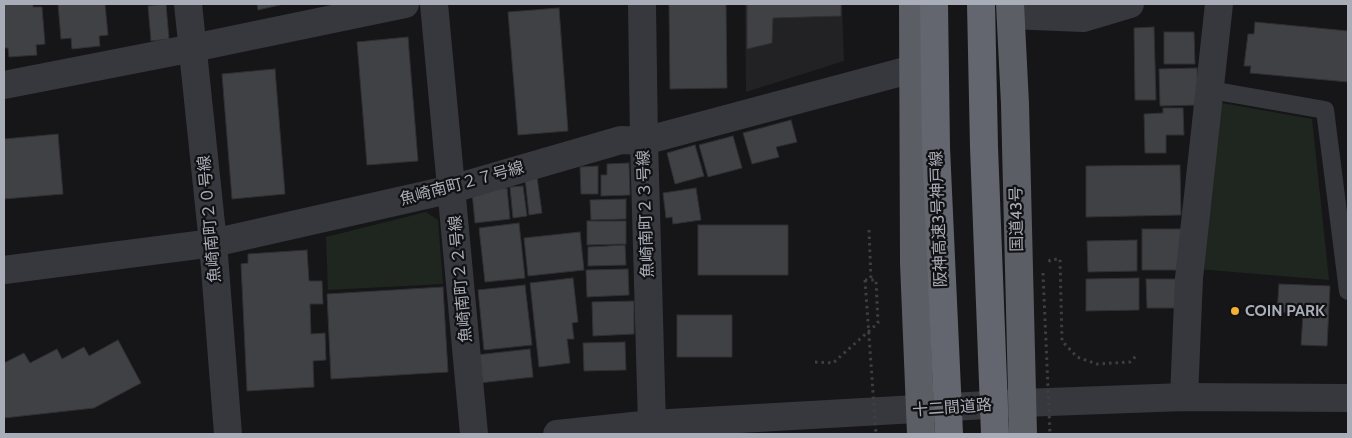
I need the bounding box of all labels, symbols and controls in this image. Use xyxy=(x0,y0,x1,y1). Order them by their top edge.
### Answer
street label: 魚崎南町２３号線 xyxy=(634,150,658,278)
street label: 阪神高速3号神戸線 xyxy=(927,150,951,288)
street label: 魚崎南町２０号線 xyxy=(195,154,225,284)
street label: 魚崎南町２７号線 xyxy=(398,158,526,210)
street label: 国道43号 xyxy=(1007,186,1027,252)
street label: 魚崎南町２２号線 xyxy=(446,214,476,344)
place label: COIN PARK xyxy=(1245,301,1325,321)
marker: COIN PARK xyxy=(1229,305,1241,317)
street label: 十二間道路 xyxy=(911,396,993,420)

